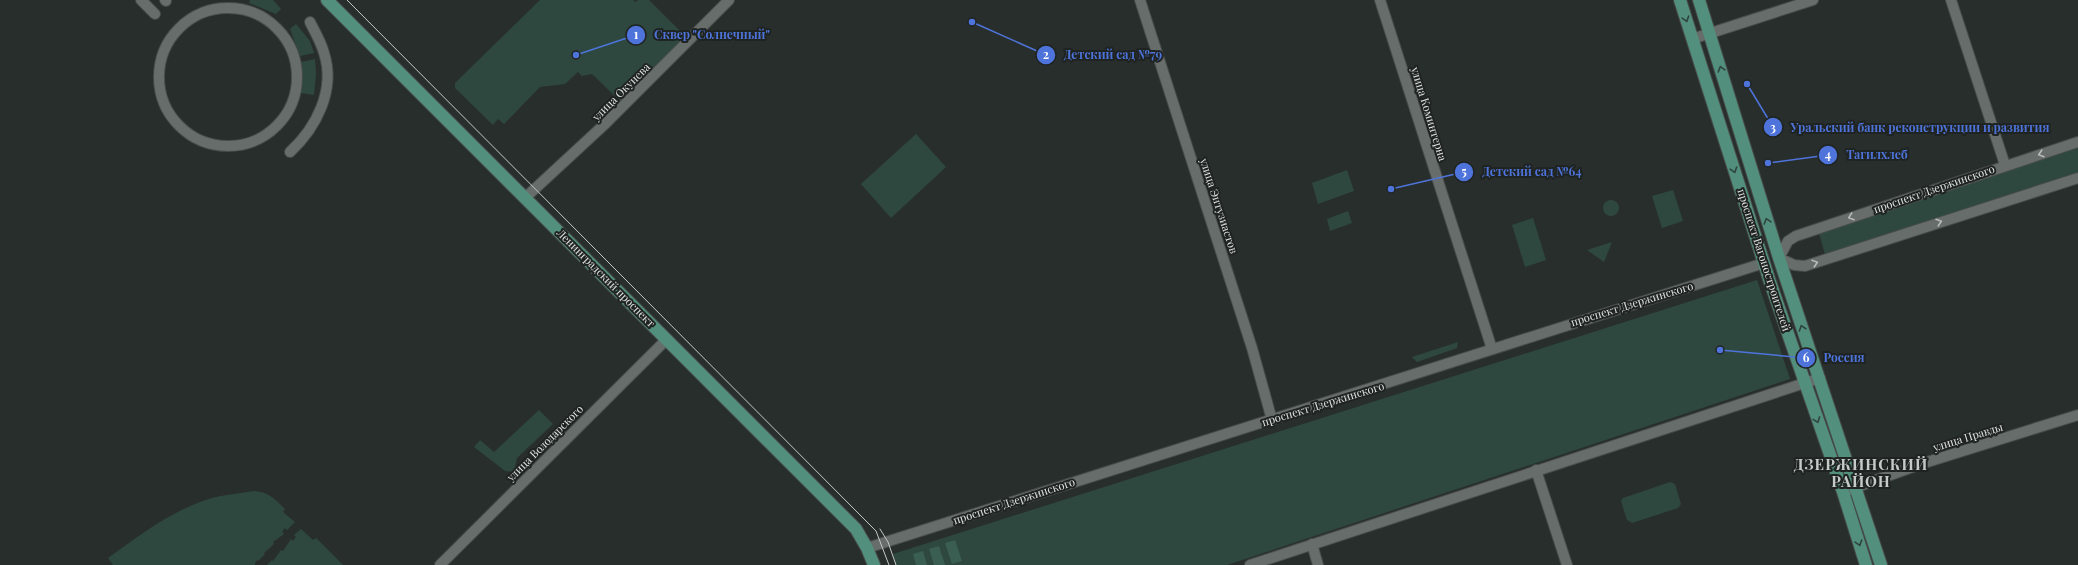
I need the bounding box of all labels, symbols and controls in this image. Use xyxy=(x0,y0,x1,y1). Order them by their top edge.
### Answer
one-way arrow xyxy=(1681,16,1690,23)
callout: Сквер "Солнечный" xyxy=(626,23,778,47)
text: 1 xyxy=(634,26,639,42)
text: Сквер "Солнечный" xyxy=(654,26,770,42)
callout: Детский сад №79 xyxy=(1036,43,1170,67)
text: 2 xyxy=(1043,46,1049,62)
text: Детский сад №79 xyxy=(1064,46,1163,62)
street label: улица Окунева xyxy=(588,59,653,125)
street label: улица Коминтерна xyxy=(1408,64,1451,163)
one-way arrow xyxy=(1717,66,1726,73)
callout: Уральский банк реконструкции и развития xyxy=(1763,115,2057,139)
text: 3 xyxy=(1770,119,1776,135)
text: Уральский банк реконструкции и развития xyxy=(1790,119,2049,135)
callout: Тагилхлеб xyxy=(1818,143,1916,167)
text: 4 xyxy=(1825,146,1831,162)
text: Тагилхлеб xyxy=(1846,146,1908,162)
one-way arrow xyxy=(2037,149,2044,158)
street label: улица Энтузиастов xyxy=(1197,155,1242,255)
callout: Детский сад №64 xyxy=(1454,160,1589,184)
street label: проспект Дзержинского xyxy=(1871,161,1996,216)
text: 5 xyxy=(1461,163,1467,179)
text: Детский сад №64 xyxy=(1482,163,1582,179)
one-way arrow xyxy=(1730,167,1738,174)
street label: проспект Вагоностроителей xyxy=(1734,187,1795,333)
one-way arrow xyxy=(1848,212,1855,221)
one-way arrow xyxy=(1763,217,1772,224)
one-way arrow xyxy=(1935,219,1942,227)
street label: Ленинградский проспект xyxy=(553,224,659,330)
one-way arrow xyxy=(1812,259,1819,268)
street label: проспект Дзержинского xyxy=(1569,278,1695,329)
one-way arrow xyxy=(1799,324,1807,331)
callout: Россия xyxy=(1796,346,1873,370)
text: 6 xyxy=(1803,349,1810,365)
text: Россия xyxy=(1823,349,1865,365)
street label: проспект Дзержинского xyxy=(1260,378,1386,429)
street label: улица Володарского xyxy=(502,401,586,485)
one-way arrow xyxy=(1813,417,1821,424)
street label: улица Правды xyxy=(1930,419,2005,455)
district label: ДЗЕРЖИНСКИЙ РАЙОН xyxy=(1794,454,1928,491)
street label: проспект Дзержинского xyxy=(951,474,1077,527)
one-way arrow xyxy=(1854,540,1863,547)

